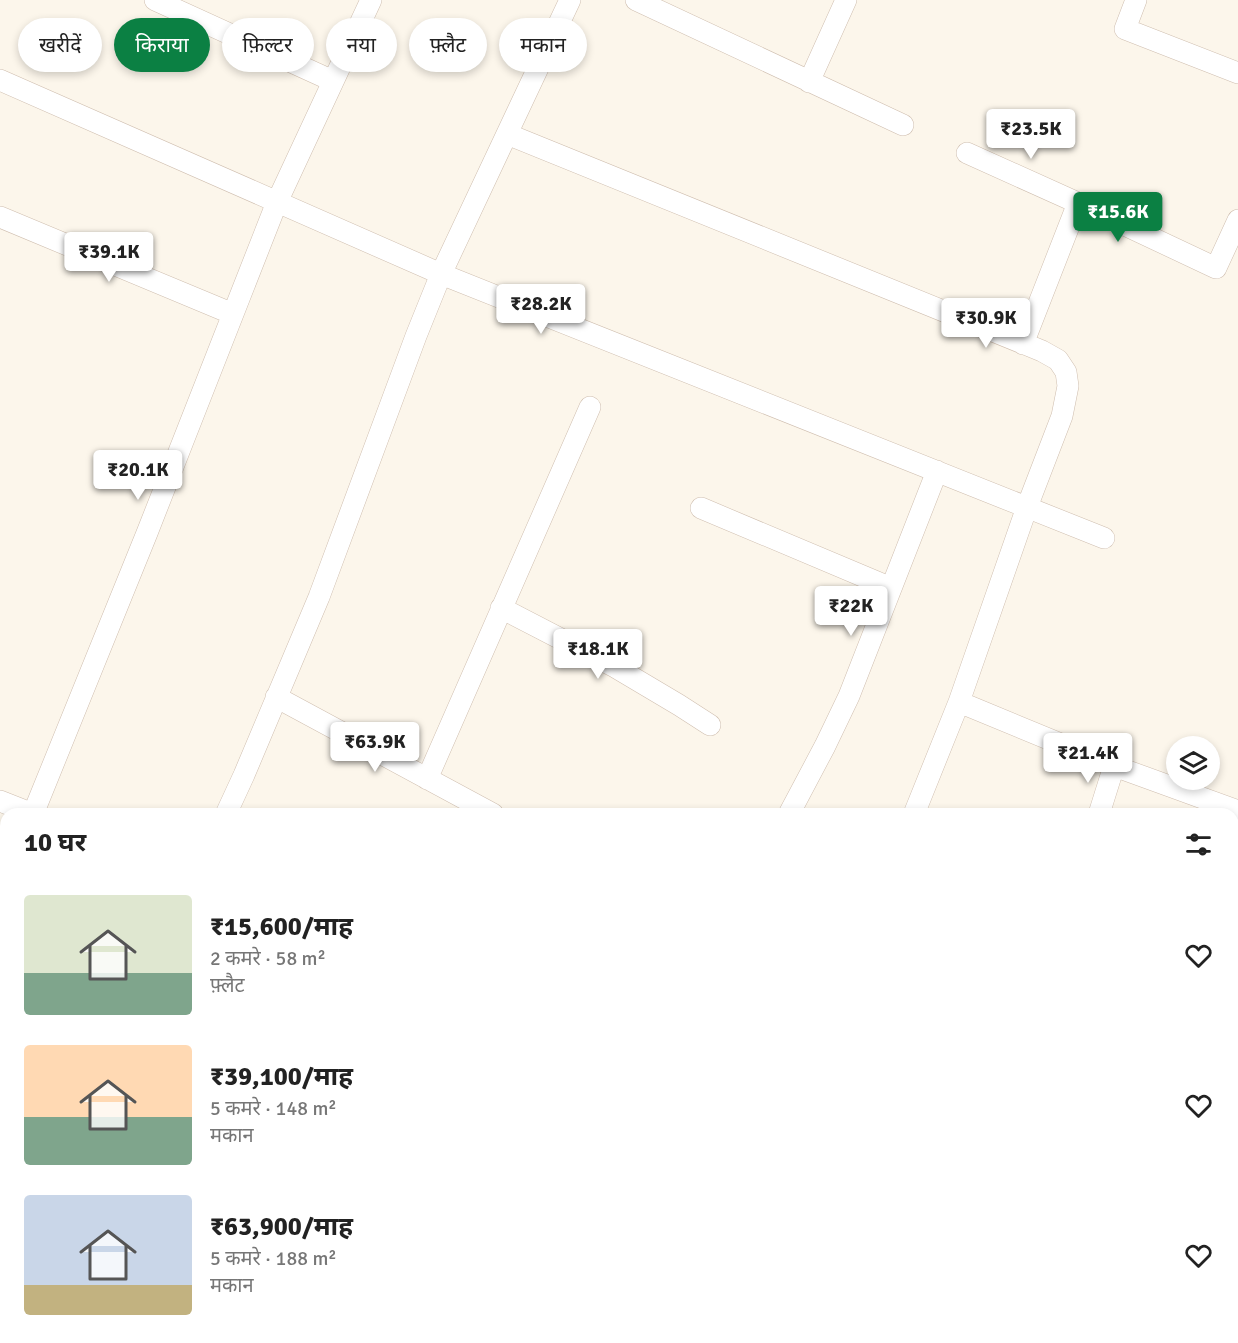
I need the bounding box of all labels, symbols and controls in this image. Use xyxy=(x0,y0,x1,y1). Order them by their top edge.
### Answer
chip: खरीदें xyxy=(18,18,102,72)
chip: किराया xyxy=(114,18,210,72)
chip: फ़िल्टर xyxy=(222,18,314,72)
chip: नया xyxy=(326,18,397,72)
chip: फ़्लैट xyxy=(409,18,487,72)
chip: मकान xyxy=(499,18,587,72)
pin: ₹23.5K xyxy=(982,109,1080,160)
text: ₹23.5K xyxy=(1000,116,1062,141)
pin: ₹15.6K xyxy=(1069,192,1167,243)
text: ₹15.6K xyxy=(1087,199,1149,224)
pin: ₹39.1K xyxy=(60,232,158,283)
text: ₹39.1K xyxy=(78,239,140,264)
pin: ₹28.2K xyxy=(492,284,590,335)
text: ₹28.2K xyxy=(510,291,572,316)
pin: ₹30.9K xyxy=(937,298,1035,349)
text: ₹30.9K xyxy=(955,305,1017,330)
pin: ₹20.1K xyxy=(89,450,187,501)
text: ₹20.1K xyxy=(107,457,169,482)
pin: ₹22K xyxy=(815,586,887,637)
text: ₹22K xyxy=(829,593,873,618)
pin: ₹18.1K xyxy=(549,629,647,680)
text: ₹18.1K xyxy=(567,636,629,661)
pin: ₹63.9K xyxy=(326,722,424,773)
text: ₹63.9K xyxy=(344,729,406,754)
pin: ₹21.4K xyxy=(1039,733,1137,784)
map controls xyxy=(1166,736,1220,790)
button: layers xyxy=(1166,736,1220,790)
text: ₹21.4K xyxy=(1057,740,1119,765)
text: 10 घर xyxy=(24,827,86,859)
icon: filters xyxy=(1182,828,1215,861)
text: ₹15,600/माह xyxy=(210,911,353,943)
icon: home xyxy=(72,919,144,991)
icon: heart xyxy=(1182,939,1215,972)
text: 2 कमरे · 58 m² xyxy=(210,946,326,971)
text: फ़्लैट xyxy=(210,973,245,998)
text: ₹39,100/माह xyxy=(210,1061,353,1093)
icon: home xyxy=(72,1069,144,1141)
icon: heart xyxy=(1182,1089,1215,1122)
text: 5 कमरे · 148 m² xyxy=(210,1096,337,1121)
text: मकान xyxy=(210,1123,254,1148)
text: ₹63,900/माह xyxy=(210,1211,353,1243)
icon: home xyxy=(72,1219,144,1291)
icon: heart xyxy=(1182,1239,1215,1272)
text: 5 कमरे · 188 m² xyxy=(210,1246,337,1271)
text: मकान xyxy=(210,1273,254,1298)

